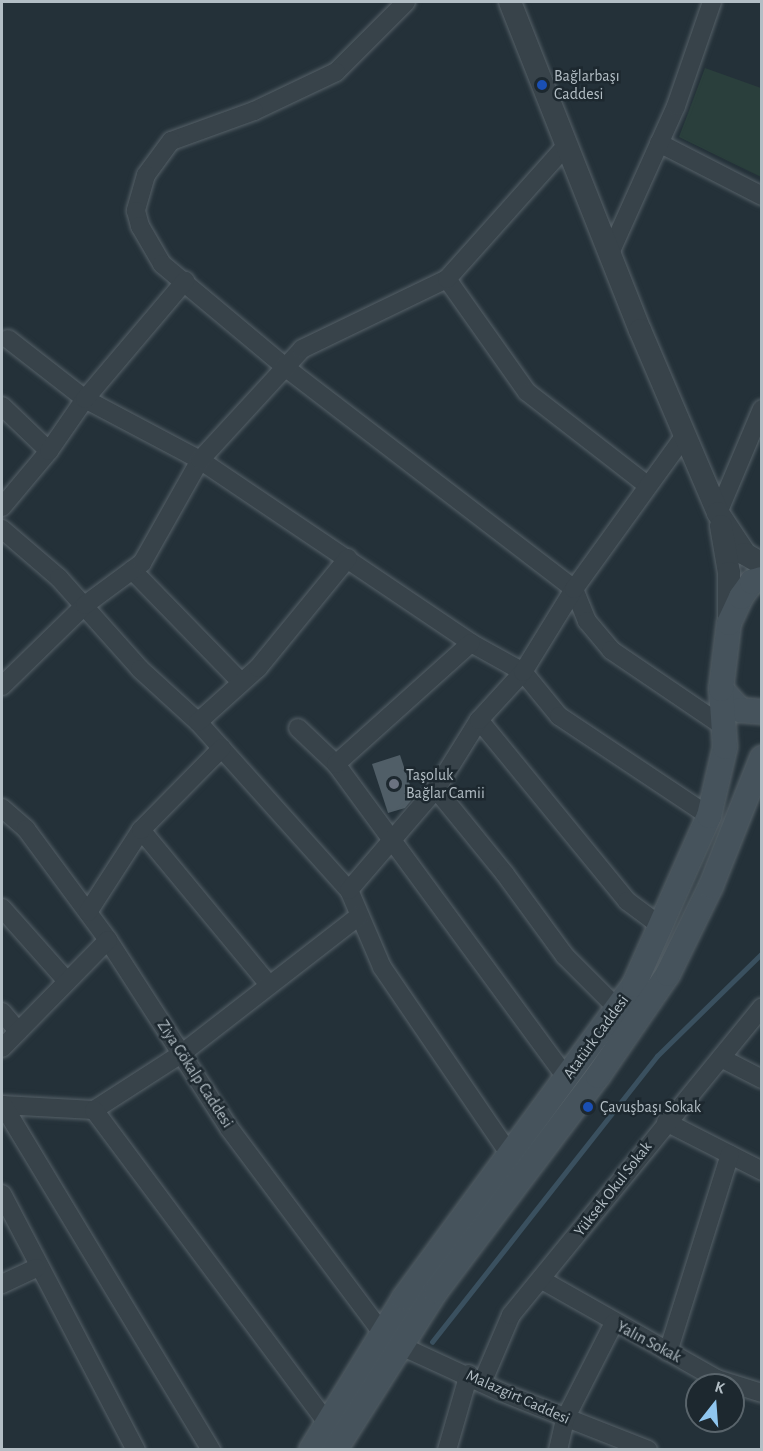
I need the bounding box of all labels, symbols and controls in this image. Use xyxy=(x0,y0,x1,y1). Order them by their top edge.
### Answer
place label: Bağlarbaşı Caddesi xyxy=(554,66,620,104)
marker: Bağlarbaşı Caddesi xyxy=(535,78,549,92)
place label: Taşoluk Bağlar Camii xyxy=(406,765,485,803)
marker: Taşoluk Bağlar Camii xyxy=(387,777,401,791)
street label: Atatürk Caddesi xyxy=(559,991,633,1083)
street label: Ziya Gökalp Caddesi xyxy=(153,1017,237,1131)
place label: Çavuşbaşı Sokak xyxy=(600,1097,701,1117)
marker: Çavuşbaşı Sokak xyxy=(581,1100,595,1114)
street label: Yüksek Okul Sokak xyxy=(570,1138,656,1240)
street label: Yalın Sokak xyxy=(613,1317,685,1367)
street label: Malazgirt Caddesi xyxy=(463,1365,573,1429)
north arrow xyxy=(685,1373,745,1433)
text: K xyxy=(713,1379,726,1397)

